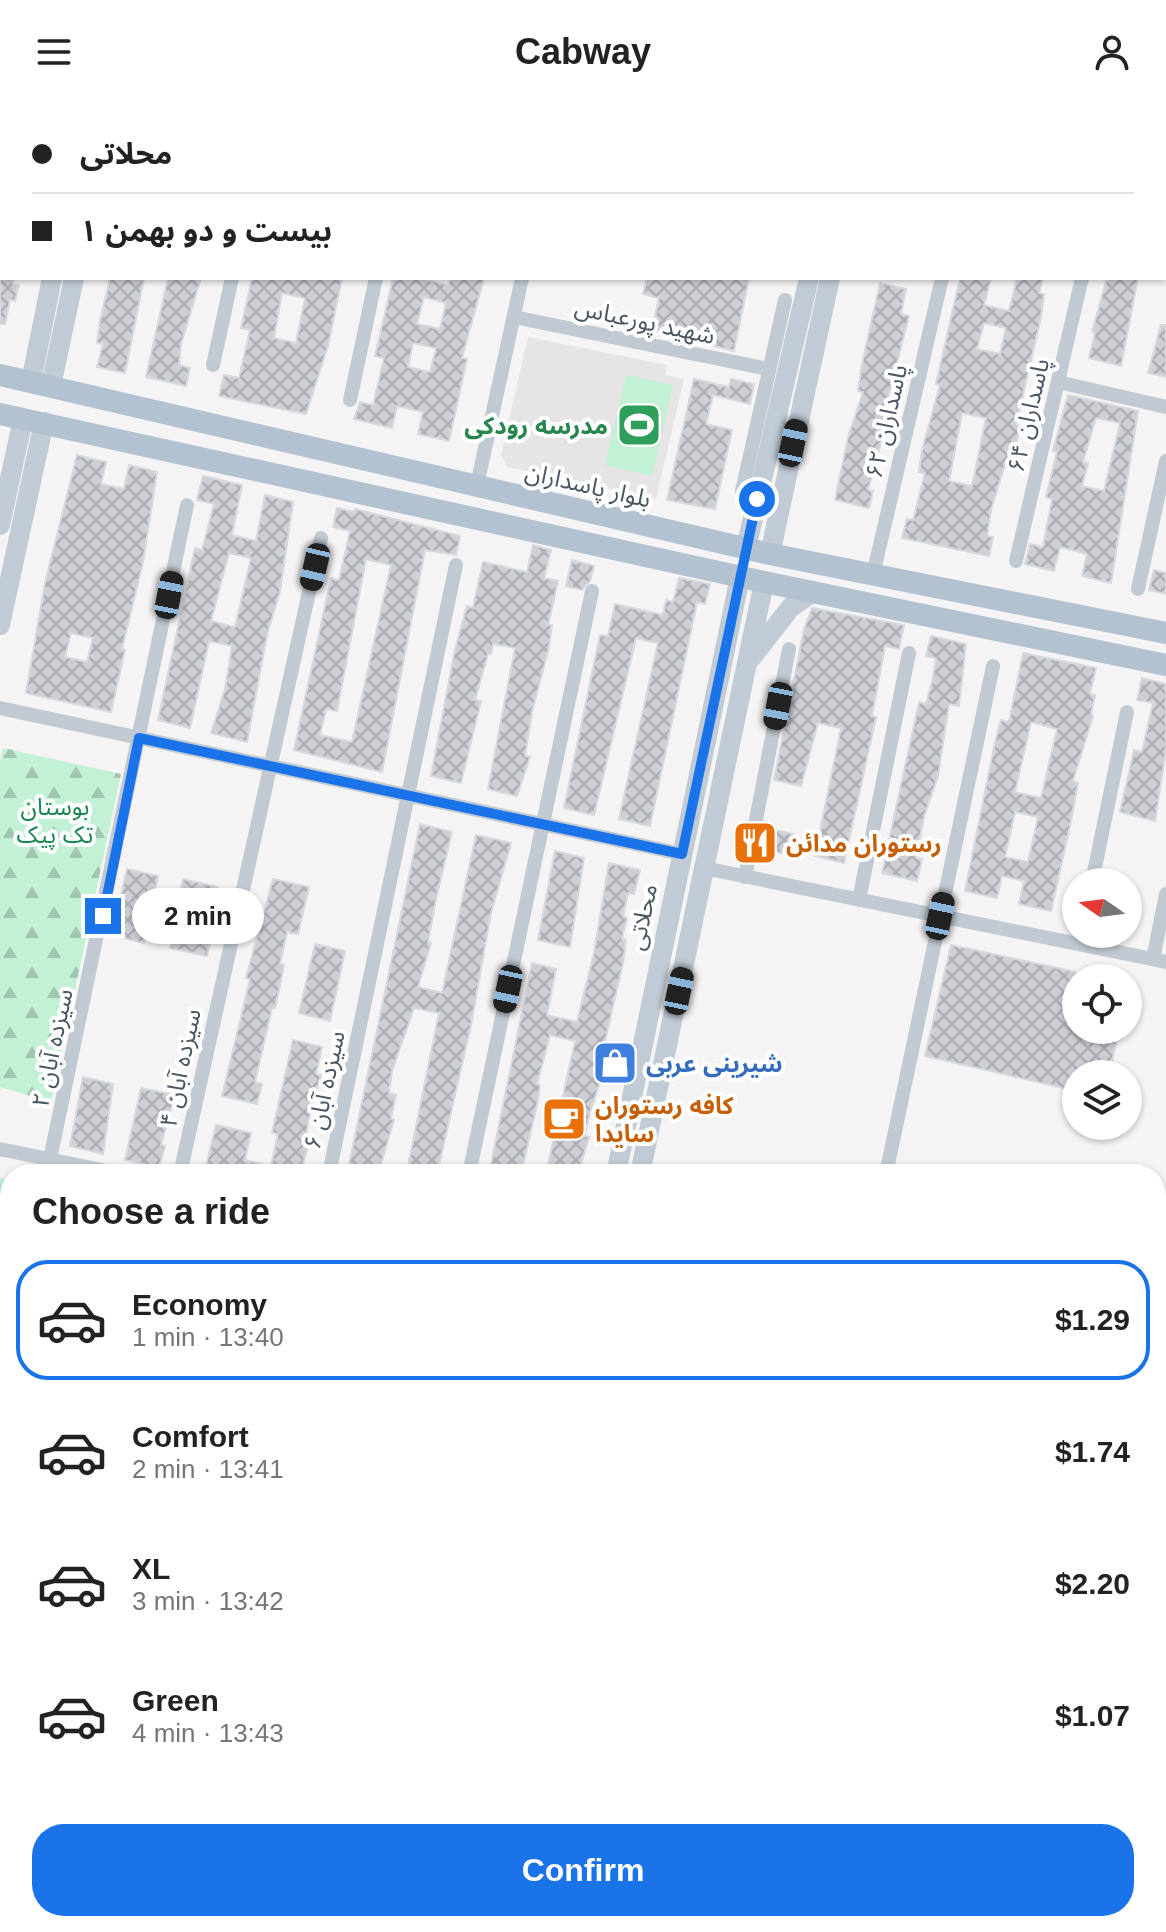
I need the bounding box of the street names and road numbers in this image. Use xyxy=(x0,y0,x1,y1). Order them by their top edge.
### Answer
street label: شهید پورعباس xyxy=(572,293,717,351)
street label: پاسداران ۶۴ xyxy=(1002,355,1056,475)
street label: پاسداران ۶۲ xyxy=(860,361,914,481)
street label: بلوار پاسداران xyxy=(522,457,653,515)
street label: محلاتی xyxy=(622,881,662,953)
street label: سیزده آبان ۲ xyxy=(26,986,79,1110)
street label: سیزده آبان ۴ xyxy=(154,1006,207,1130)
street label: سیزده آبان ۶ xyxy=(298,1028,351,1152)

